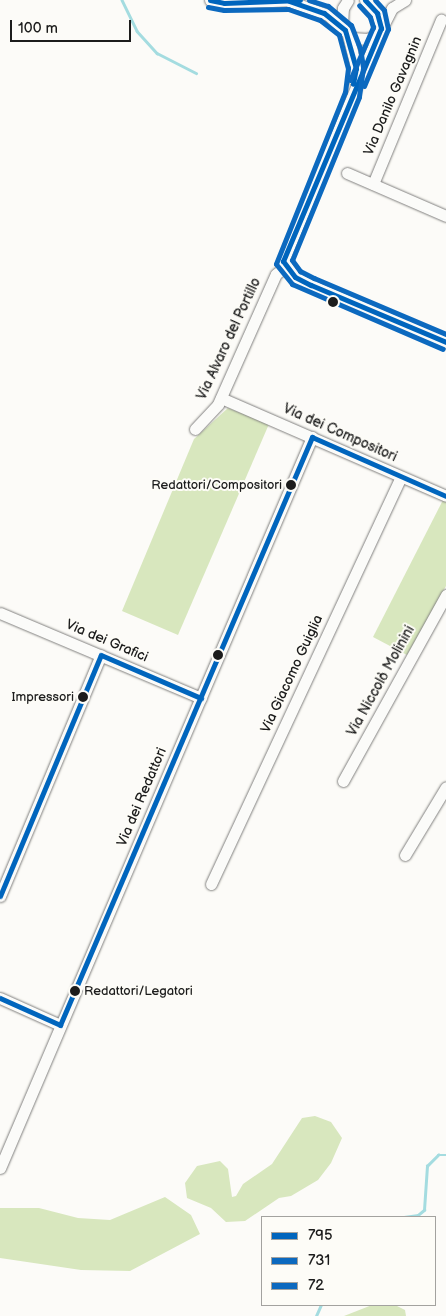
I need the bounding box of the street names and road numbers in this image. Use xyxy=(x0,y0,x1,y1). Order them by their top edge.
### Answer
street label: Via Danilo Gavagnin xyxy=(360,34,426,158)
street label: Via Alvaro del Portillo xyxy=(193,275,265,403)
street label: Via dei Compositori xyxy=(280,400,400,466)
street label: Via Giacomo Guiglia xyxy=(257,612,327,736)
street label: Via dei Grafici xyxy=(63,616,151,666)
street label: Via Niccolò Molinini xyxy=(344,623,418,739)
street label: Via dei Redattori xyxy=(114,745,170,849)

